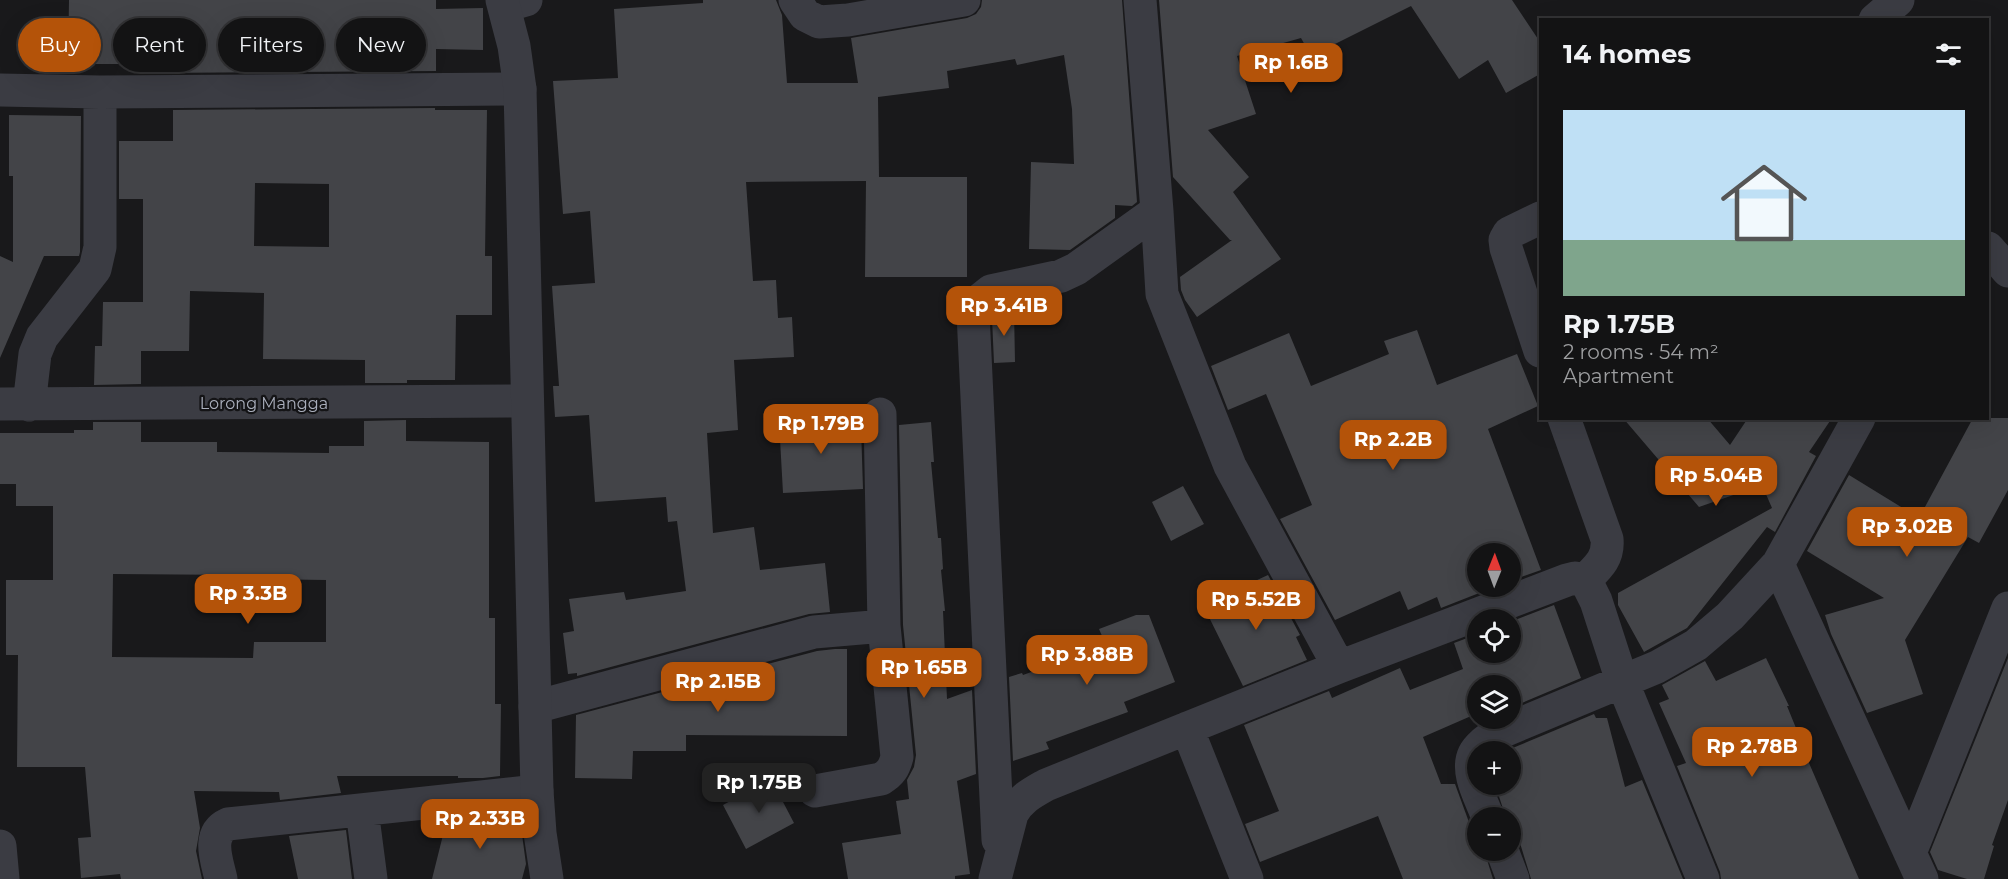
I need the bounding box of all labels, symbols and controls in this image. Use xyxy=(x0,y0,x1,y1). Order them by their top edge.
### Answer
chip: Buy xyxy=(18,18,101,72)
chip: Rent xyxy=(113,18,206,72)
chip: Filters xyxy=(218,18,324,72)
chip: New xyxy=(336,18,426,72)
text: 14 homes xyxy=(1563,38,1691,70)
icon: filters xyxy=(1932,38,1965,71)
pin: Rp 1.6B xyxy=(1236,43,1346,94)
text: Rp 1.6B xyxy=(1253,50,1329,74)
icon: home xyxy=(1710,149,1818,257)
pin: Rp 3.41B xyxy=(942,286,1066,337)
text: Rp 3.41B xyxy=(960,293,1048,317)
text: Rp 1.75B xyxy=(1563,308,1675,340)
text: 2 rooms · 54 m² xyxy=(1563,340,1719,364)
text: Apartment xyxy=(1563,364,1674,388)
street label: Lorong Mangga xyxy=(200,394,328,413)
pin: Rp 1.79B xyxy=(759,404,883,455)
text: Rp 1.79B xyxy=(777,411,865,435)
pin: Rp 2.2B xyxy=(1338,420,1448,471)
text: Rp 2.2B xyxy=(1354,427,1432,451)
pin: Rp 5.04B xyxy=(1654,456,1778,507)
text: Rp 5.04B xyxy=(1669,463,1763,487)
pin: Rp 3.02B xyxy=(1845,507,1969,558)
text: Rp 3.02B xyxy=(1861,514,1953,538)
north arrow xyxy=(1467,543,1521,597)
map controls xyxy=(1467,543,1521,861)
pin: Rp 3.3B xyxy=(193,574,303,625)
pin: Rp 5.52B xyxy=(1194,580,1318,631)
text: Rp 3.3B xyxy=(209,581,287,605)
text: Rp 5.52B xyxy=(1211,587,1301,611)
button: locate xyxy=(1467,609,1521,663)
pin: Rp 3.88B xyxy=(1025,635,1149,686)
text: Rp 3.88B xyxy=(1040,642,1134,666)
pin: Rp 1.65B xyxy=(862,648,986,699)
text: Rp 1.65B xyxy=(881,655,967,679)
pin: Rp 2.15B xyxy=(656,662,780,713)
text: Rp 2.15B xyxy=(675,669,761,693)
button: layers xyxy=(1467,675,1521,729)
pin: Rp 2.78B xyxy=(1690,727,1814,778)
text: Rp 2.78B xyxy=(1706,734,1798,758)
button: + xyxy=(1467,741,1521,795)
pin: Rp 1.75B xyxy=(697,763,821,814)
text: Rp 1.75B xyxy=(716,770,802,794)
pin: Rp 2.33B xyxy=(418,799,542,850)
text: Rp 2.33B xyxy=(435,806,525,830)
button: − xyxy=(1467,807,1521,861)

